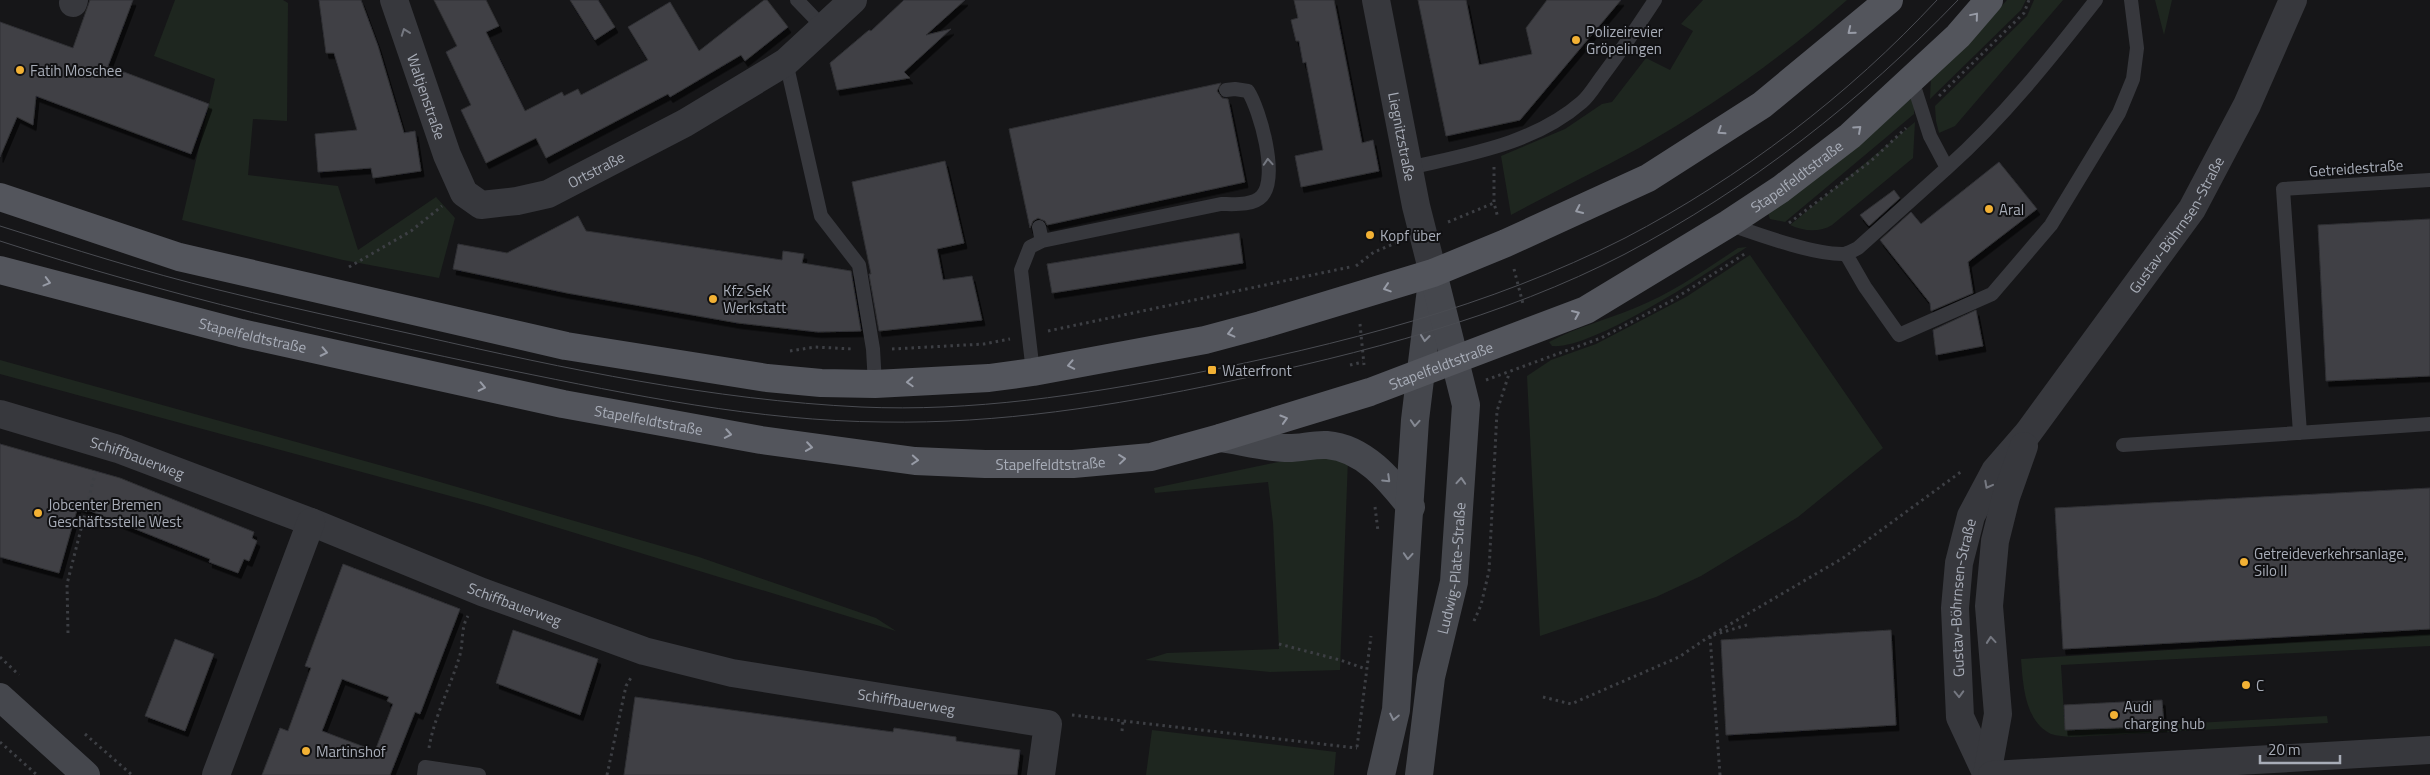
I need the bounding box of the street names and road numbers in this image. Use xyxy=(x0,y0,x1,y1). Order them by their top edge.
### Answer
street label: Waltjenstraße xyxy=(402,50,452,143)
street label: Liegnitzstraße xyxy=(1383,90,1422,183)
street label: Stapelfeldtstraße xyxy=(1746,134,1848,218)
street label: Ortstraße xyxy=(563,145,628,194)
street label: Gustav-Böhrnsen-Straße xyxy=(2123,152,2229,298)
street label: Getreidestraße xyxy=(2308,153,2404,183)
street label: Stapelfeldtstraße xyxy=(196,311,309,359)
street label: Stapelfeldtstraße xyxy=(1385,335,1496,395)
street label: Stapelfeldtstraße xyxy=(593,398,705,441)
street label: Schiffbauerweg xyxy=(87,430,188,485)
street label: Stapelfeldtstraße xyxy=(995,450,1106,476)
street label: Ludwig-Plate-Straße xyxy=(1430,501,1471,636)
street label: Gustav-Böhrnsen-Straße xyxy=(1943,516,1981,678)
street label: Schiffbauerweg xyxy=(464,576,565,632)
street label: Schiffbauerweg xyxy=(856,682,957,720)

